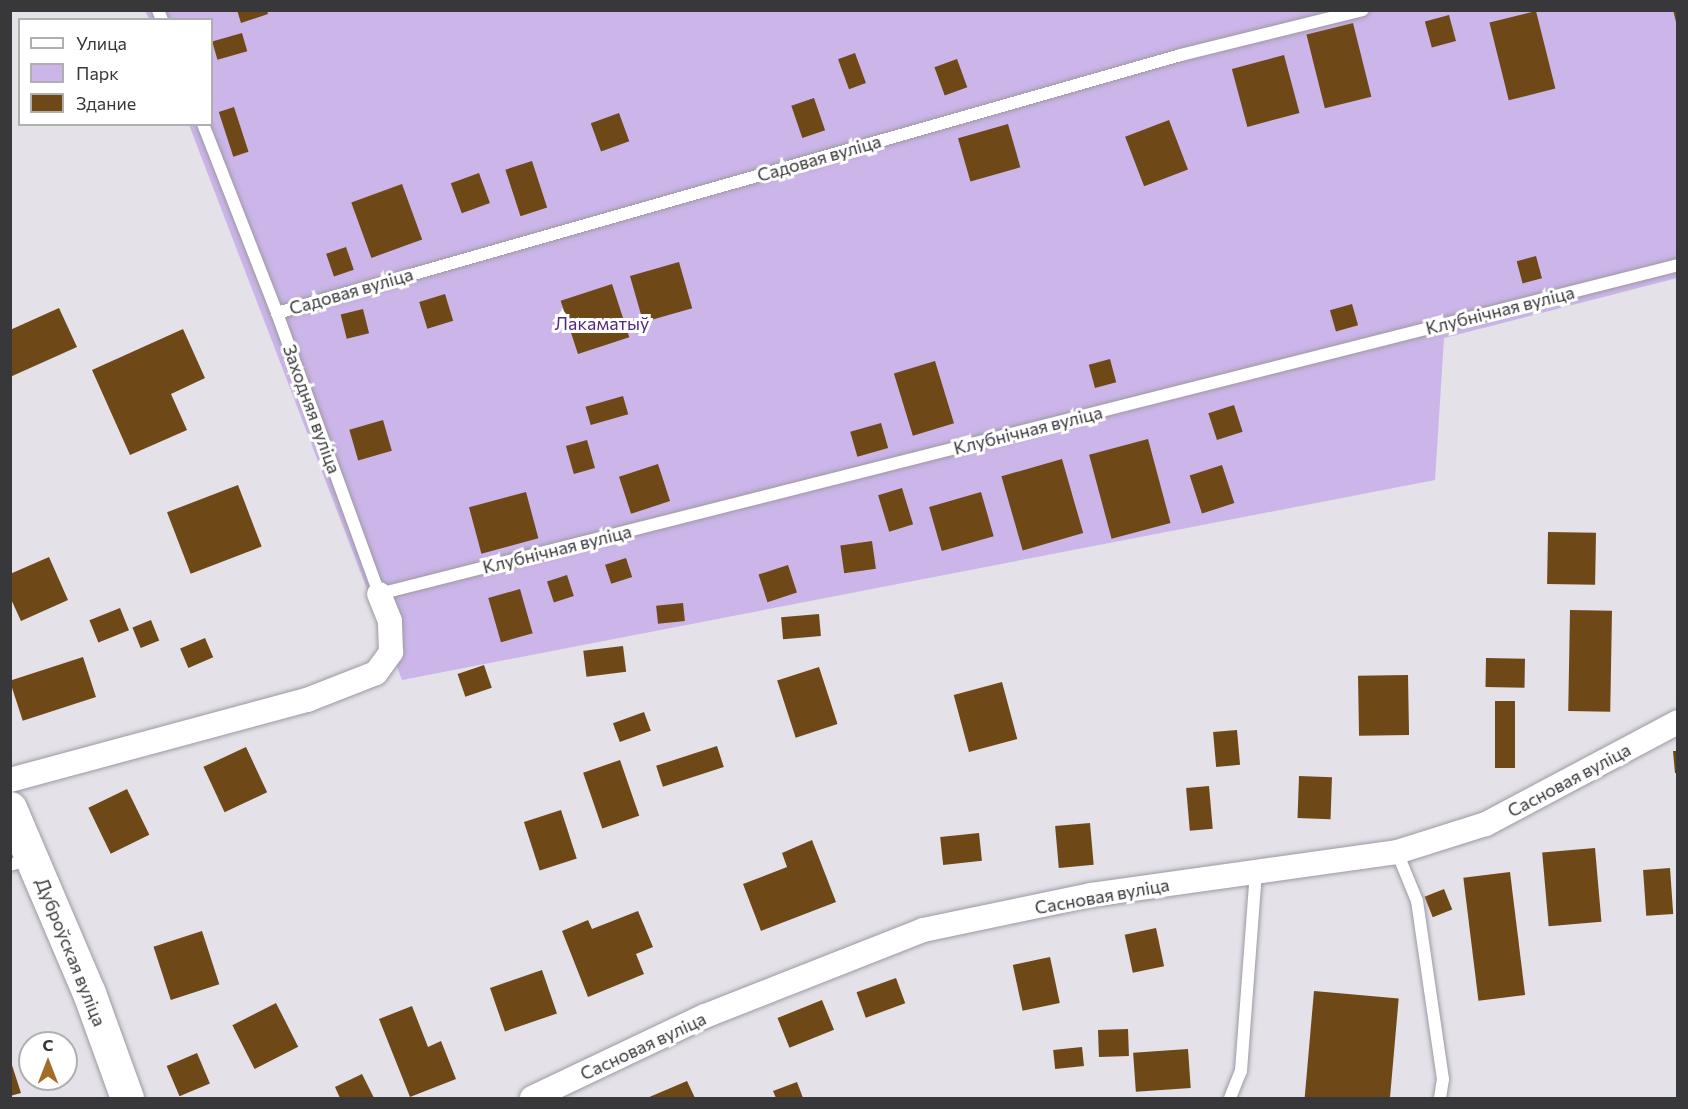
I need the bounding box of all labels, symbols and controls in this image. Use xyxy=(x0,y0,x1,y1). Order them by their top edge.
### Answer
legend xyxy=(18,18,213,126)
text: Улица xyxy=(76,32,127,54)
text: Парк xyxy=(76,62,119,84)
text: Здание xyxy=(76,92,136,114)
street label: Садовая вуліца xyxy=(755,130,883,186)
street label: Садовая вуліца xyxy=(287,263,415,319)
street label: Клубнічная вуліца xyxy=(1423,281,1577,339)
park label: Лакаматыў xyxy=(555,312,649,334)
street label: Заходняя вуліца xyxy=(279,342,345,476)
street label: Клубнічная вуліца xyxy=(951,401,1105,459)
street label: Клубнічная вуліца xyxy=(480,520,634,578)
street label: Сасновая вуліца xyxy=(1504,738,1634,822)
street label: Сасновая вуліца xyxy=(1033,874,1171,918)
street label: Дуброўская вуліца xyxy=(31,875,111,1029)
street label: Сасновая вуліца xyxy=(577,1007,709,1085)
north arrow xyxy=(18,1031,78,1091)
text: С xyxy=(43,1035,53,1054)

